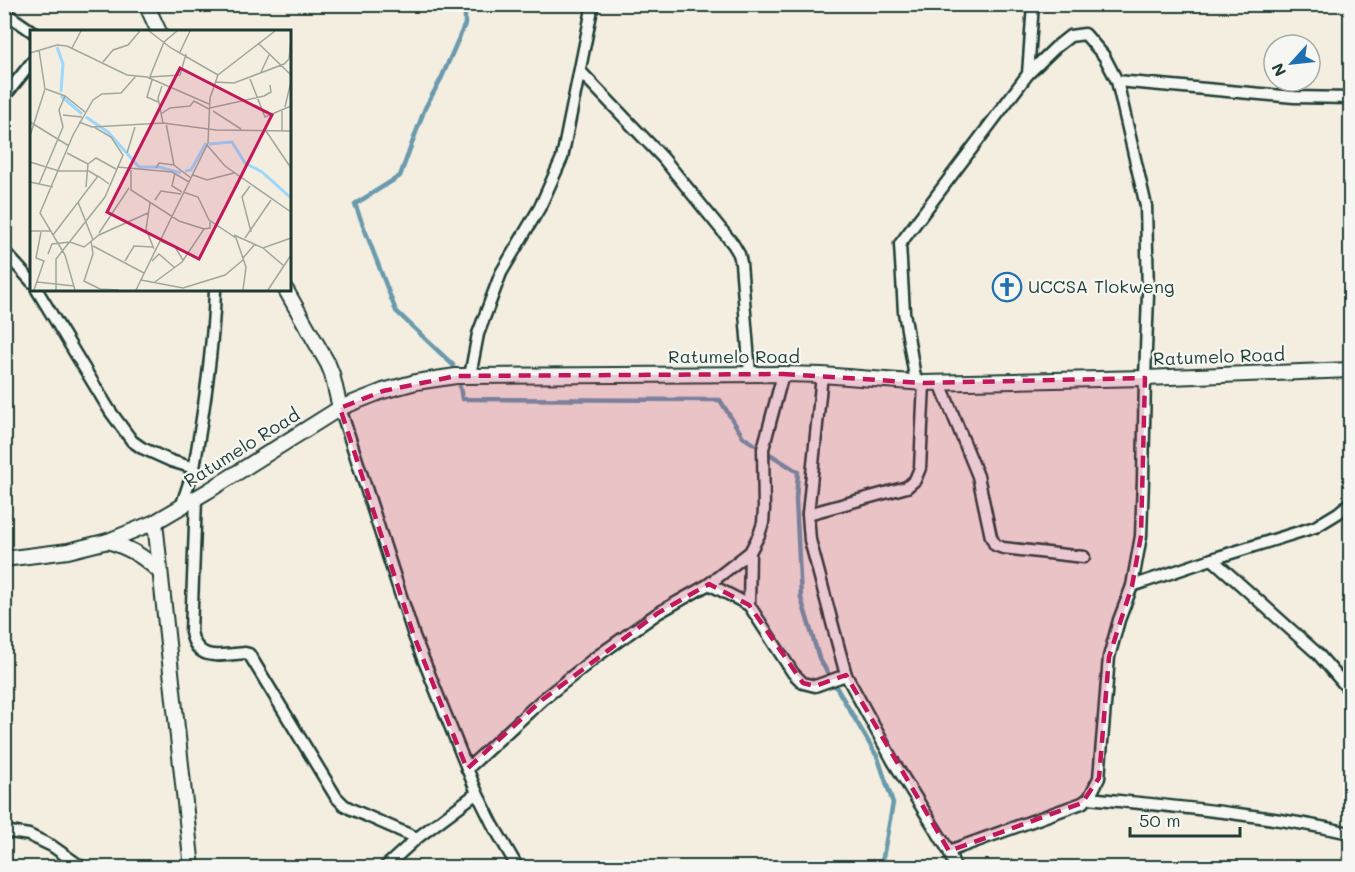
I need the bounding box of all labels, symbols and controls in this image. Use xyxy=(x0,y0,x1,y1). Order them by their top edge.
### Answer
inset map xyxy=(30,30,291,291)
north arrow xyxy=(1262,33,1322,93)
text: N xyxy=(1266,60,1290,80)
church icon: UCCSA Tlokweng xyxy=(991,271,1023,303)
place label: UCCSA Tlokweng xyxy=(1028,274,1174,298)
street label: Ratumelo Road xyxy=(1153,342,1285,370)
street label: Ratumelo Road xyxy=(668,344,800,368)
street label: Ratumelo Road xyxy=(179,402,304,492)
scale bar xyxy=(1130,800,1240,838)
text: 50 m xyxy=(1139,808,1181,832)

